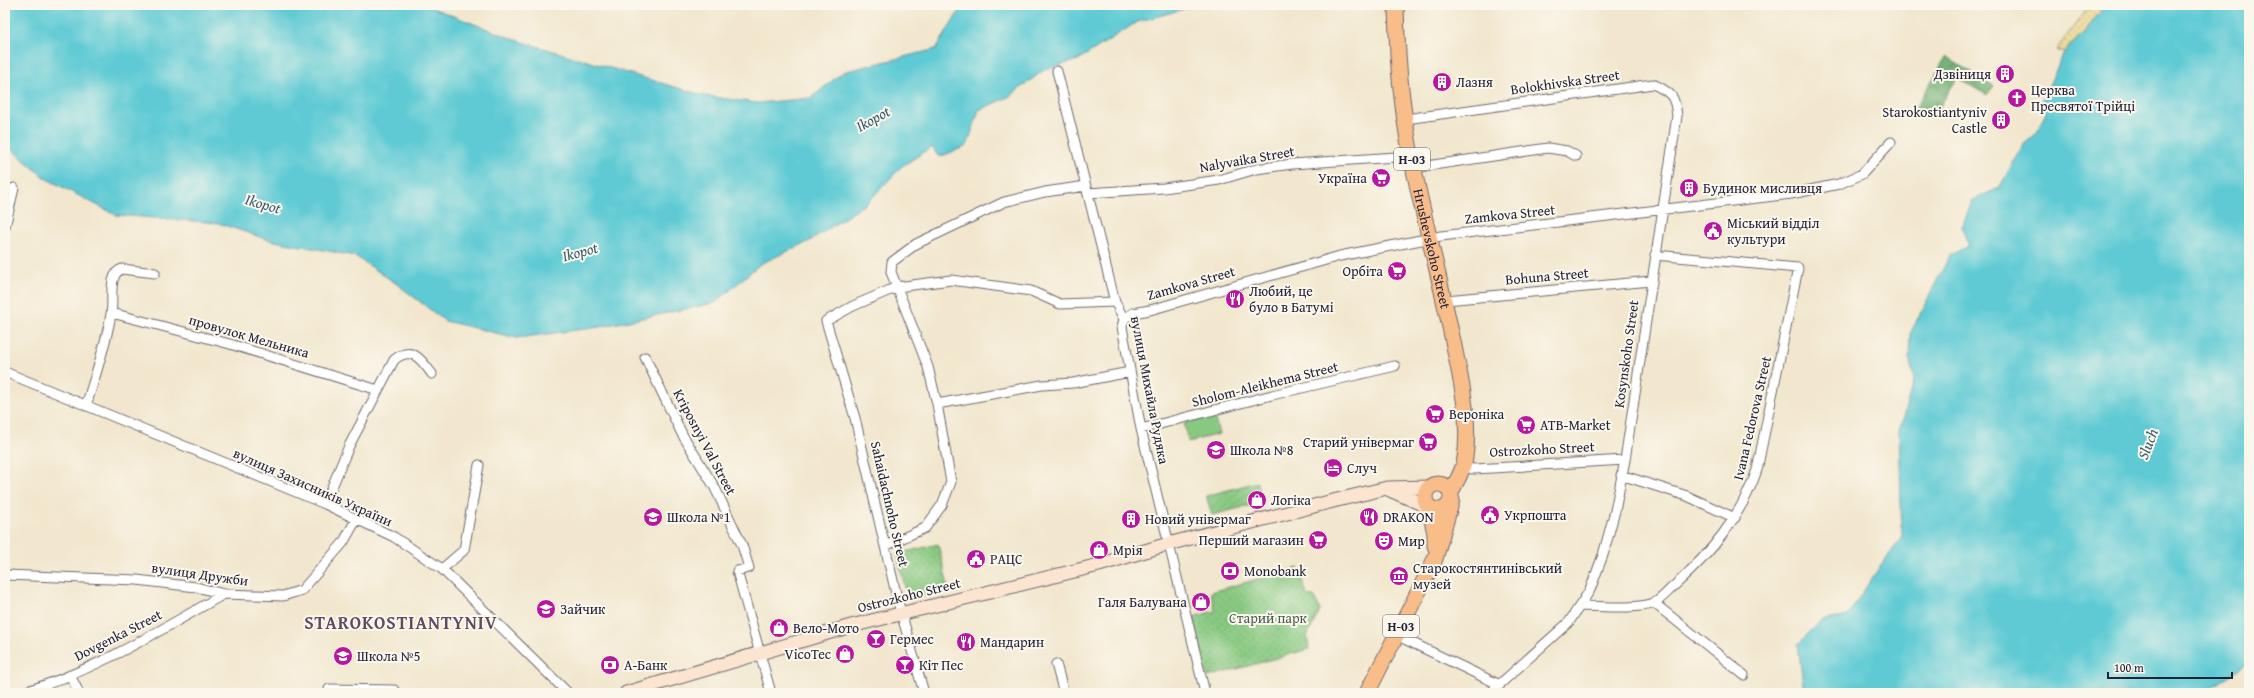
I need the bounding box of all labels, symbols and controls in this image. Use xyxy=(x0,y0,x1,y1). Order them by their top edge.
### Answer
building icon: Дзвіниця xyxy=(1994,63,2016,85)
street label: Bolokhivska Street xyxy=(1509,64,1621,100)
place label: Дзвіниця xyxy=(1933,64,1991,84)
building icon: Лазня xyxy=(1431,71,1453,93)
place label: Лазня xyxy=(1456,72,1493,92)
place label: Церква Пресвятої Трійці xyxy=(2031,80,2135,116)
church icon: Церква Пресвятої Трійці xyxy=(2006,87,2028,109)
water label: Ikopot xyxy=(852,101,894,136)
place label: Starokostiantyniv Castle xyxy=(1882,102,1987,138)
building icon: Starokostiantyniv Castle xyxy=(1990,109,2012,131)
street label: Nalyvaika Street xyxy=(1198,141,1296,177)
road number: Н-03 xyxy=(1394,148,1430,170)
supermarket icon: Україна xyxy=(1370,167,1392,189)
place label: Україна xyxy=(1318,168,1367,188)
building icon: Будинок мисливця xyxy=(1678,177,1700,199)
place label: Будинок мисливця xyxy=(1703,178,1822,198)
street label: Hrushevskoho Street xyxy=(1408,187,1456,311)
water label: Ikopot xyxy=(243,188,284,219)
street label: Zamkova Street xyxy=(1464,199,1556,229)
place label: Міський відділ культури xyxy=(1727,213,1820,249)
public building icon: Міський відділ культури xyxy=(1702,220,1724,242)
water label: Ikopot xyxy=(560,237,600,266)
supermarket icon: Орбіта xyxy=(1386,260,1408,282)
street label: Zamkova Street xyxy=(1145,261,1238,305)
place label: Орбіта xyxy=(1342,261,1383,281)
street label: Bohuna Street xyxy=(1505,262,1590,290)
place label: Любий, це було в Батумі xyxy=(1249,281,1334,317)
restaurant icon: Любий, це було в Батумі xyxy=(1224,288,1246,310)
street label: Kosynskoho Street xyxy=(1609,299,1643,409)
street label: провулок Мельника xyxy=(187,309,312,363)
street label: вулиця Михайла Рудяка xyxy=(1126,314,1174,466)
street label: Ivana Fedorova Street xyxy=(1728,354,1776,482)
street label: Sholom-Aleikhema Street xyxy=(1190,356,1340,412)
street label: Kriposnyi Val Street xyxy=(669,385,741,499)
supermarket icon: Вероніка xyxy=(1424,403,1446,425)
place label: Вероніка xyxy=(1449,404,1505,424)
supermarket icon: ATB-Market xyxy=(1515,414,1537,436)
place label: ATB-Market xyxy=(1540,415,1611,435)
water label: Sluch xyxy=(2132,425,2163,462)
supermarket icon: Старий універмаг xyxy=(1417,431,1439,453)
place label: Старий універмаг xyxy=(1303,432,1414,452)
street label: Ostrozkoho Street xyxy=(1489,436,1595,462)
street label: Sahaidachnoho Street xyxy=(866,439,914,569)
school or university icon: Школа №8 xyxy=(1205,439,1227,461)
place label: Школа №8 xyxy=(1230,440,1294,460)
street label: вулиця Захисників України xyxy=(230,443,396,531)
hotel icon: Случ xyxy=(1322,457,1344,479)
place label: Случ xyxy=(1347,458,1377,478)
shop icon: Логіка xyxy=(1246,489,1268,511)
place label: Логіка xyxy=(1271,490,1311,510)
public building icon: Укрпошта xyxy=(1479,504,1501,526)
place label: Укрпошта xyxy=(1504,505,1567,525)
school or university icon: Школа №1 xyxy=(642,506,664,528)
restaurant icon: DRAKON xyxy=(1358,506,1380,528)
place label: Школа №1 xyxy=(667,507,731,527)
place label: DRAKON xyxy=(1383,507,1434,527)
building icon: Новий універмаг xyxy=(1120,508,1142,530)
place label: Новий універмаг xyxy=(1145,509,1251,529)
supermarket icon: Перший магазин xyxy=(1307,529,1329,551)
place label: Перший магазин xyxy=(1199,530,1304,550)
theatre icon: Мир xyxy=(1373,530,1395,552)
place label: Мир xyxy=(1398,531,1425,551)
shop icon: Мрія xyxy=(1088,539,1110,561)
place label: Мрія xyxy=(1113,540,1143,560)
public building icon: РАЦС xyxy=(965,548,987,570)
place label: РАЦС xyxy=(990,549,1023,569)
street label: вулиця Дружби xyxy=(150,557,250,591)
place label: Старокостянтинівський музей xyxy=(1413,558,1562,594)
bank icon: Monobank xyxy=(1219,560,1241,582)
place label: Monobank xyxy=(1244,561,1307,581)
museum icon: Старокостянтинівський музей xyxy=(1388,565,1410,587)
street label: Ostrozkoho Street xyxy=(855,573,963,617)
shop icon: Галя Балувана xyxy=(1190,591,1212,613)
place label: Галя Балувана xyxy=(1098,592,1187,612)
school or university icon: Зайчик xyxy=(535,598,557,620)
place label: Зайчик xyxy=(560,599,606,619)
street label: Dovgenka Street xyxy=(71,604,165,666)
park label: Старий парк xyxy=(1229,608,1308,628)
district label: STAROKOSTIANTYNIV xyxy=(304,609,498,636)
road number: Н-03 xyxy=(1383,615,1419,637)
shop icon: Вело-Мото xyxy=(768,617,790,639)
place label: Вело-Мото xyxy=(793,618,859,638)
bar icon: Гермес xyxy=(865,628,887,650)
place label: Гермес xyxy=(890,629,934,649)
restaurant icon: Мандарин xyxy=(955,631,977,653)
place label: Мандарин xyxy=(980,632,1044,652)
shop icon: VicoTec xyxy=(834,643,856,665)
place label: VicoTec xyxy=(784,644,831,664)
school or university icon: Школа №5 xyxy=(332,645,354,667)
place label: Школа №5 xyxy=(357,646,421,666)
bank icon: А-Банк xyxy=(599,654,621,676)
bar icon: Кіт Пес xyxy=(894,654,916,676)
scale bar xyxy=(2108,654,2232,680)
place label: А-Банк xyxy=(624,655,668,675)
place label: Кіт Пес xyxy=(919,655,963,675)
text: 100 m xyxy=(2114,659,2144,676)

